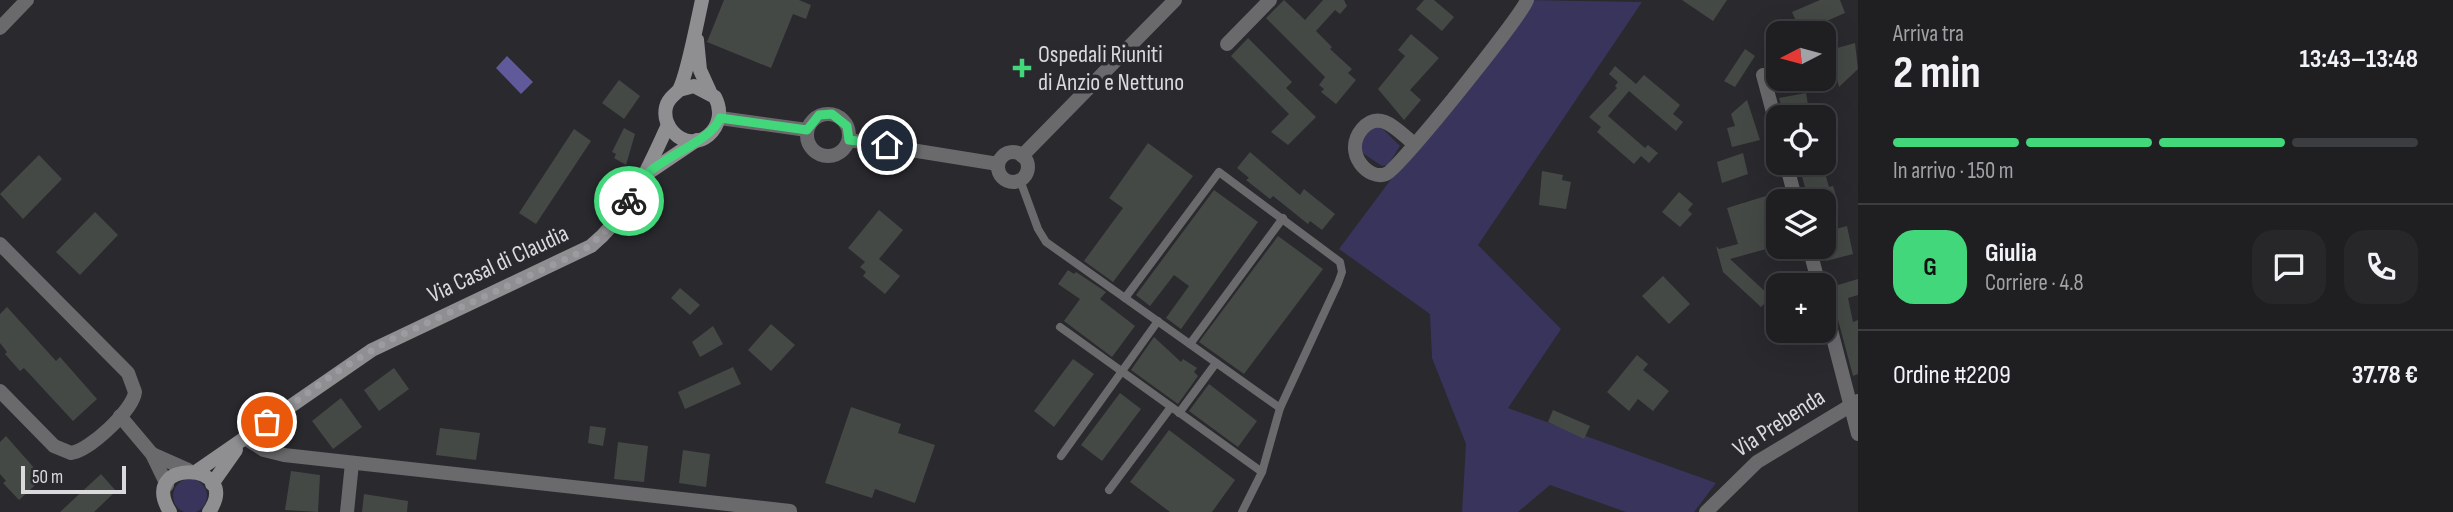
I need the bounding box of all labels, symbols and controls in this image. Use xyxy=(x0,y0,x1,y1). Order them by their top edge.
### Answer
text: Arriva tra xyxy=(1893,20,1964,48)
north arrow xyxy=(1766,21,1836,91)
map controls xyxy=(1766,21,1836,343)
place label: Ospedali Riuniti di Anzio e Nettuno xyxy=(1038,40,1184,97)
text: 13:43–13:48 xyxy=(2299,44,2418,75)
text: 2 min xyxy=(1893,46,1981,101)
marker: Ospedali Riuniti di Anzio e Nettuno xyxy=(1012,58,1032,78)
button: locate xyxy=(1766,105,1836,175)
pin xyxy=(857,115,917,175)
icon: home xyxy=(868,126,906,164)
text: In arrivo · 150 m xyxy=(1893,157,2014,185)
courier xyxy=(594,166,664,236)
icon: bike xyxy=(610,182,648,220)
button: layers xyxy=(1766,189,1836,259)
street label: Via Casal di Claudia xyxy=(423,219,573,309)
button: chat xyxy=(2252,230,2326,304)
button: phone xyxy=(2344,230,2418,304)
text: Giulia xyxy=(1985,238,2037,269)
text: G xyxy=(1923,252,1937,283)
text: Corriere · 4.8 xyxy=(1985,269,2084,297)
button: + xyxy=(1766,273,1836,343)
text: Ordine #2209 xyxy=(1893,360,2011,391)
text: 37.78 € xyxy=(2352,360,2418,391)
street label: Via Prebenda xyxy=(1728,383,1830,463)
pin xyxy=(237,392,297,452)
icon: bag xyxy=(248,403,286,441)
scale bar xyxy=(21,463,126,495)
text: 50 m xyxy=(32,466,63,489)

